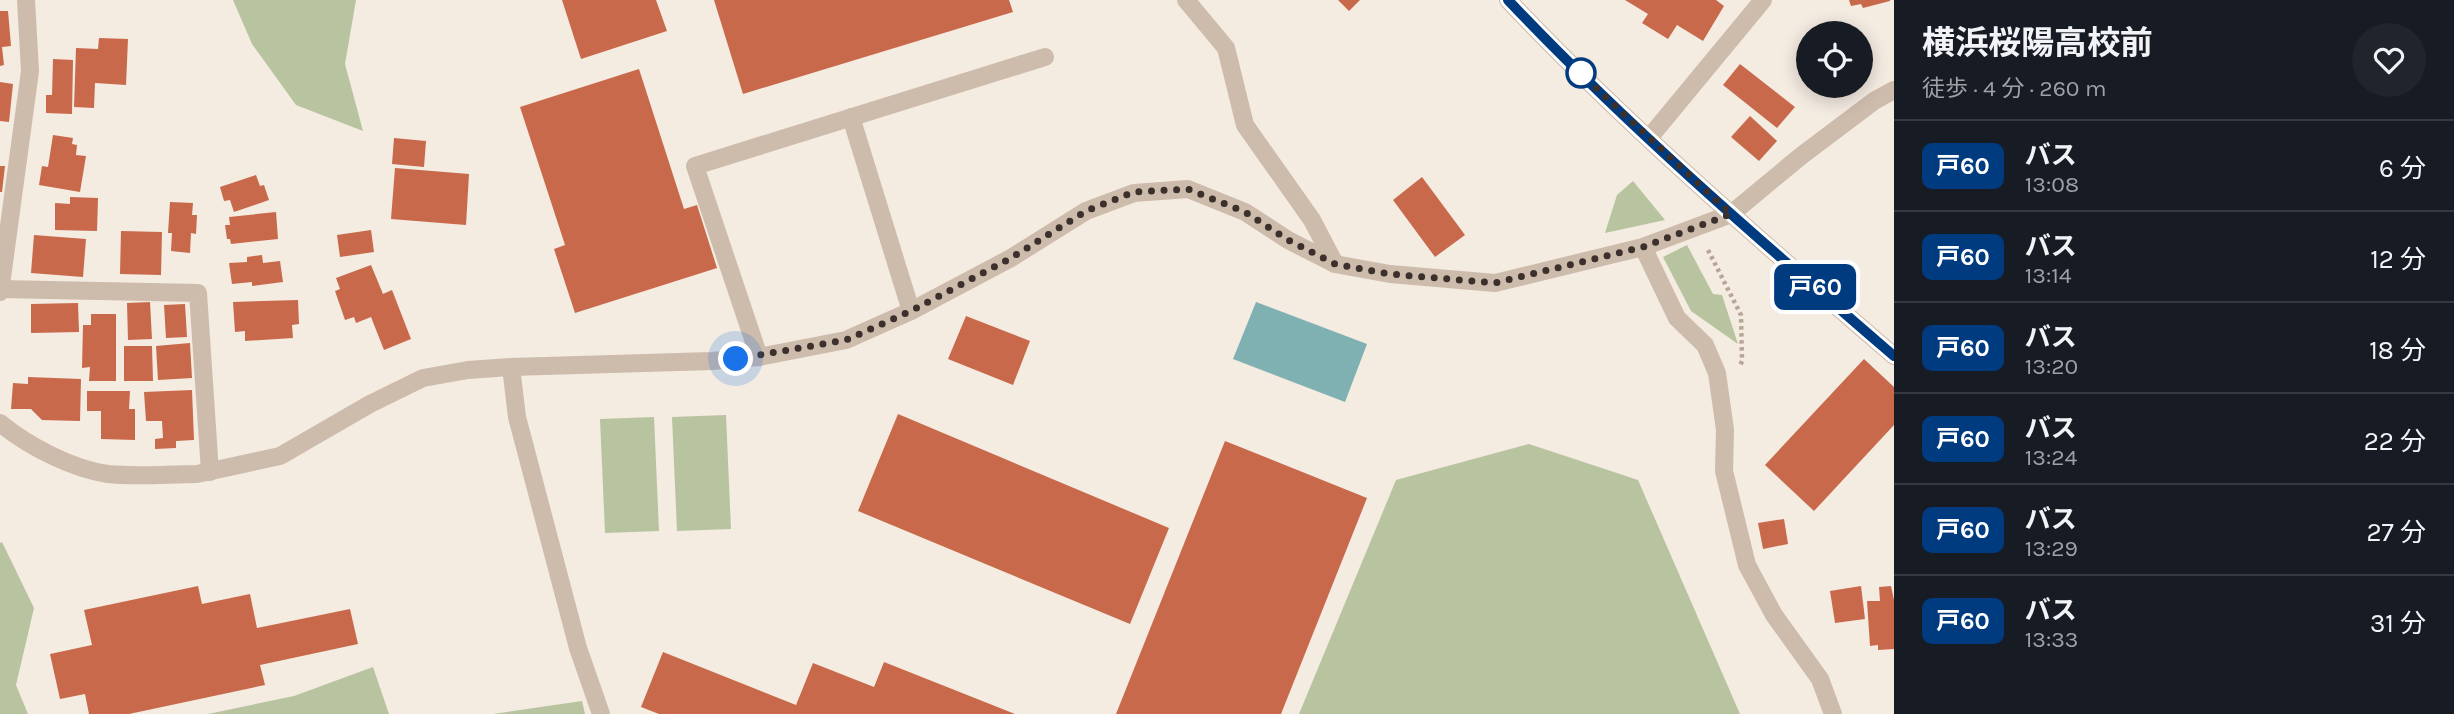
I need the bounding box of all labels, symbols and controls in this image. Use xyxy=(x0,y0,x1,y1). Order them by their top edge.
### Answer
map controls xyxy=(1796,21,1873,98)
button: locate xyxy=(1796,21,1873,98)
button: heart xyxy=(2352,23,2426,97)
text: 横浜桜陽高校前 xyxy=(1922,24,2153,62)
unlabelled marker xyxy=(1566,58,1596,88)
text: 徒歩 · 4 分 · 260 m xyxy=(1922,75,2107,102)
text: バス xyxy=(2025,140,2077,171)
text: 戸60 xyxy=(1936,152,1990,180)
text: 6 分 xyxy=(2379,153,2426,184)
text: 13:08 xyxy=(2025,171,2079,198)
text: バス xyxy=(2025,231,2077,262)
text: 戸60 xyxy=(1936,243,1990,271)
text: 12 分 xyxy=(2370,244,2426,275)
text: 13:14 xyxy=(2025,262,2072,289)
line badge: 戸60 xyxy=(1775,264,1855,310)
text: 戸60 xyxy=(1788,273,1842,301)
text: バス xyxy=(2025,322,2077,353)
text: 戸60 xyxy=(1936,334,1990,362)
text: 18 分 xyxy=(2369,335,2426,366)
your location xyxy=(718,341,753,376)
text: 13:20 xyxy=(2025,353,2078,380)
text: バス xyxy=(2025,413,2077,444)
text: 戸60 xyxy=(1936,425,1990,453)
text: 22 分 xyxy=(2364,426,2426,457)
text: 13:24 xyxy=(2025,444,2077,471)
text: バス xyxy=(2025,504,2077,535)
text: 戸60 xyxy=(1936,516,1990,544)
text: 27 分 xyxy=(2367,517,2426,548)
text: 13:29 xyxy=(2025,535,2078,562)
text: バス xyxy=(2025,595,2077,626)
text: 戸60 xyxy=(1936,607,1990,635)
text: 31 分 xyxy=(2370,608,2426,639)
text: 13:33 xyxy=(2025,626,2078,653)

